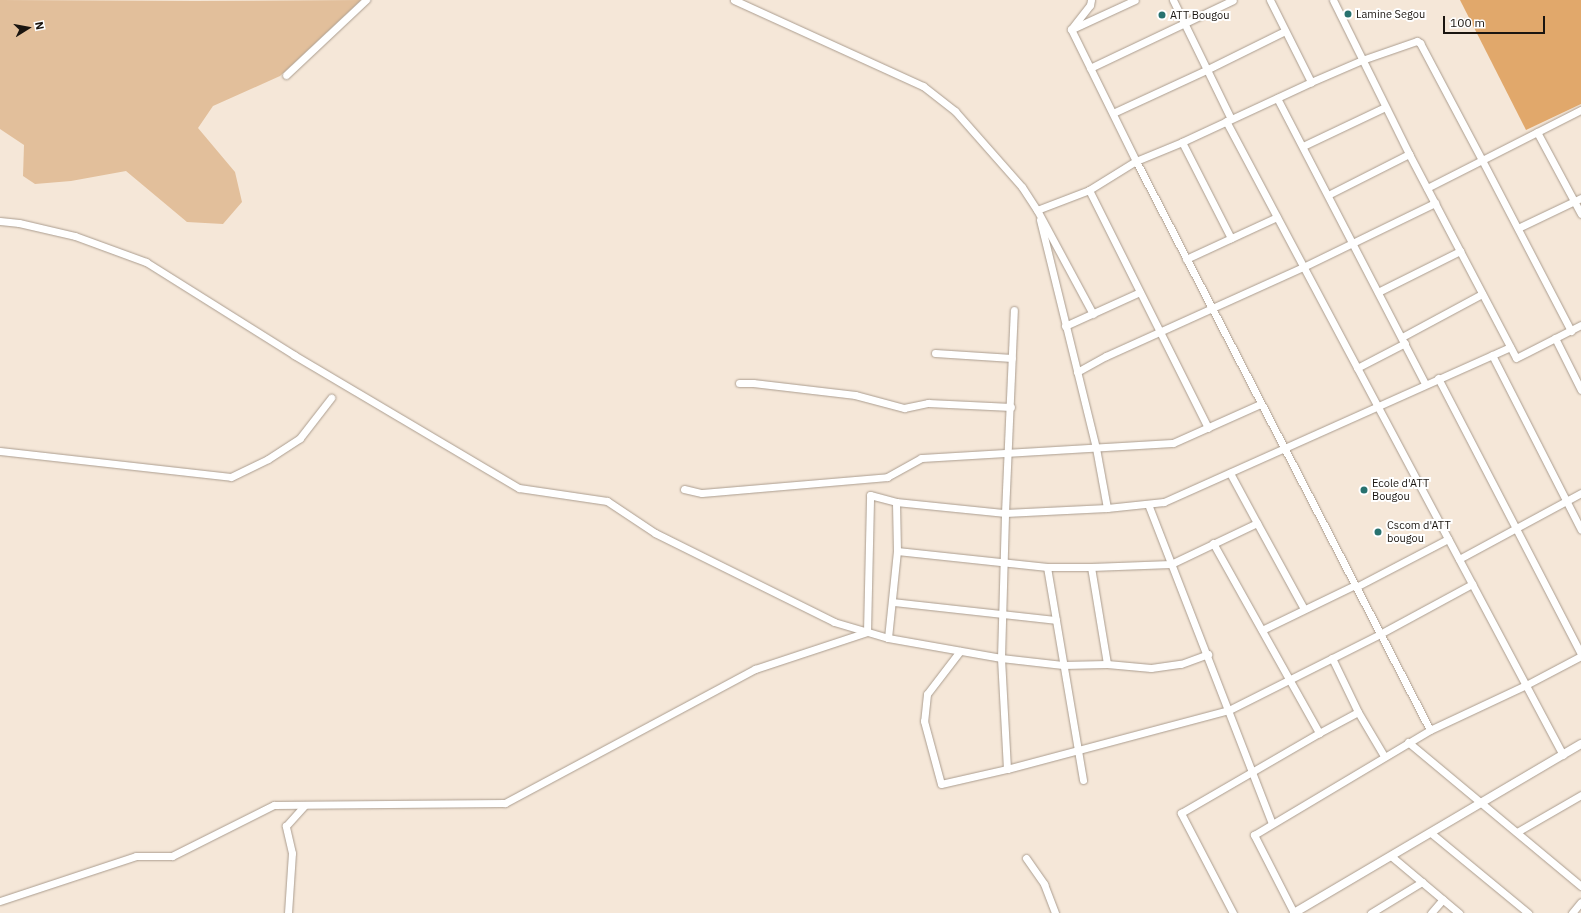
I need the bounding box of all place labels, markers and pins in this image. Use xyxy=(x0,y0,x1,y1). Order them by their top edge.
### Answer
place label: Lamine Segou xyxy=(1356,7,1425,21)
place label: ATT Bougou xyxy=(1170,8,1230,22)
marker: Lamine Segou xyxy=(1343,9,1353,19)
marker: ATT Bougou xyxy=(1157,10,1167,20)
place label: Ecole d'ATT Bougou xyxy=(1372,477,1429,503)
marker: Ecole d'ATT Bougou xyxy=(1359,485,1369,495)
place label: Cscom d'ATT bougou xyxy=(1387,519,1451,545)
marker: Cscom d'ATT bougou xyxy=(1372,526,1384,538)

